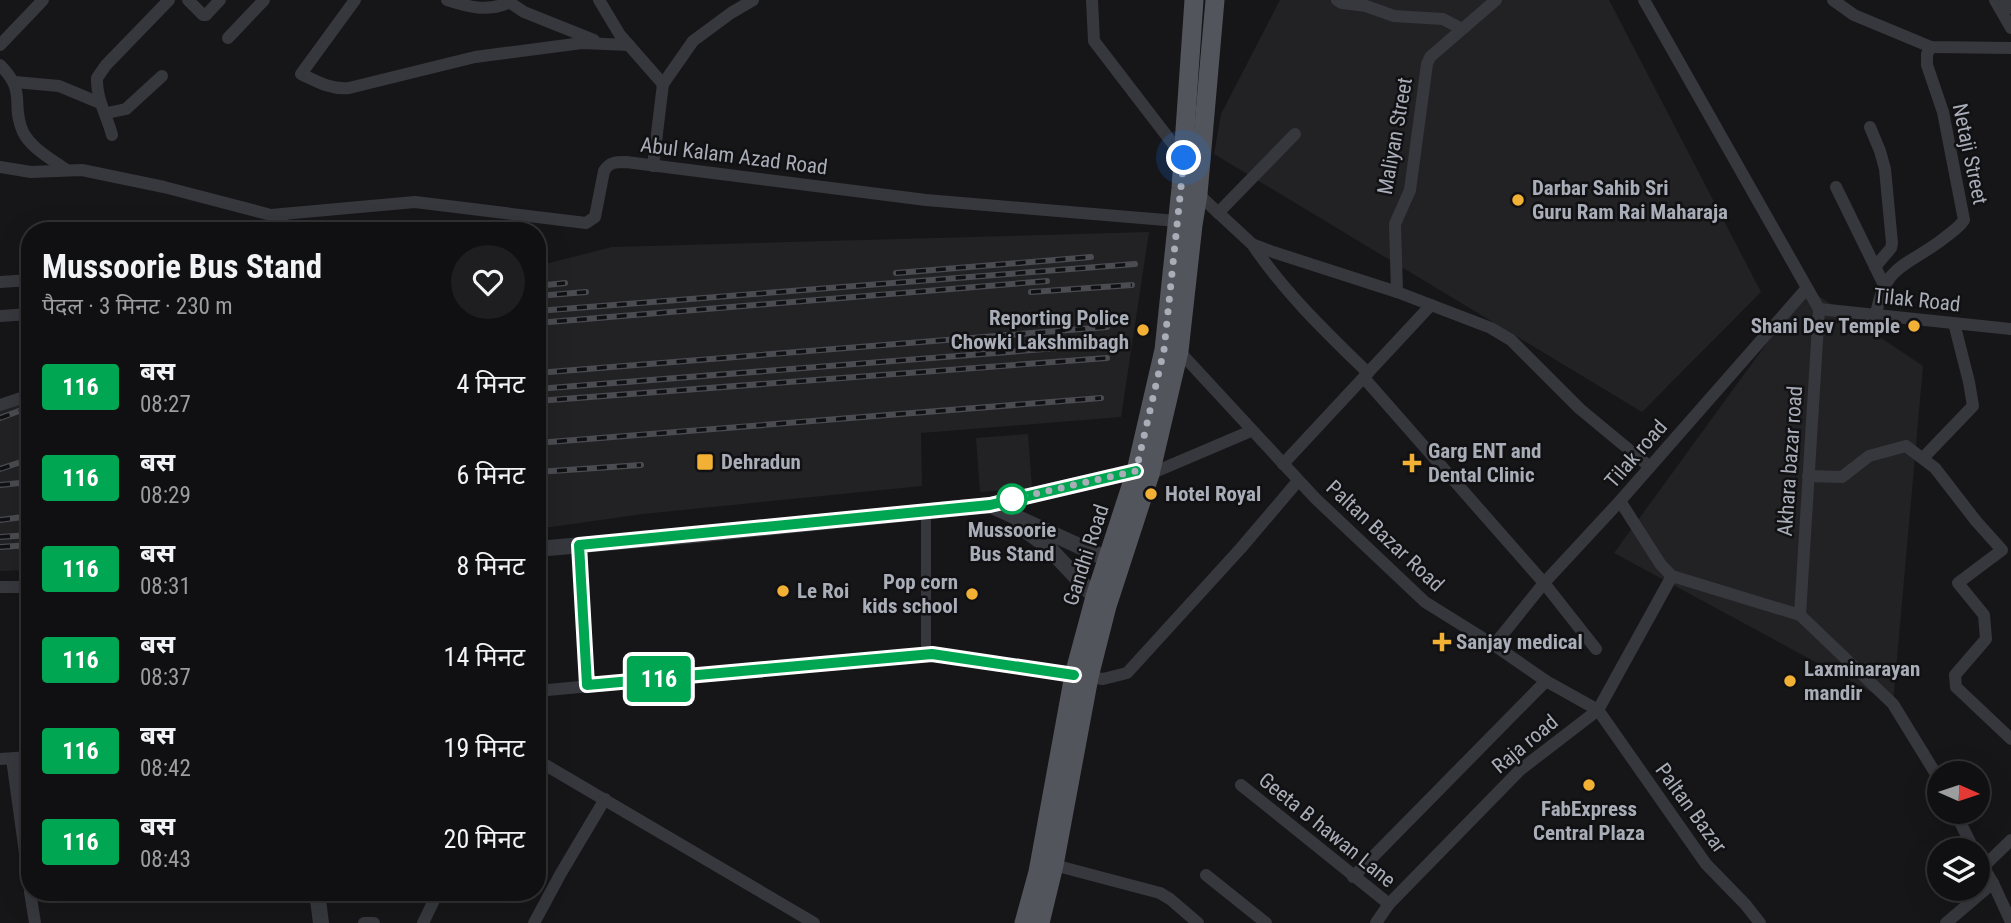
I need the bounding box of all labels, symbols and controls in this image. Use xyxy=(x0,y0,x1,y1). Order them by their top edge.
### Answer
street label: Maliyan Street xyxy=(1373,76,1417,196)
street label: Netaji Street xyxy=(1948,101,1992,207)
street label: Abul Kalam Azad Road xyxy=(639,133,829,179)
your location xyxy=(1166,140,1201,175)
place label: Darbar Sahib Sri Guru Ram Rai Maharaja xyxy=(1532,176,1728,224)
marker: Darbar Sahib Sri Guru Ram Rai Maharaja xyxy=(1510,192,1526,208)
button: heart xyxy=(451,245,525,319)
text: Mussoorie Bus Stand xyxy=(42,247,322,286)
street label: Tilak Road xyxy=(1872,284,1962,316)
text: पैदल · 3 मिनट · 230 m xyxy=(42,293,233,320)
place label: Reporting Police Chowki Lakshmibagh xyxy=(951,306,1129,354)
place label: Shani Dev Temple xyxy=(1751,314,1900,338)
marker: Shani Dev Temple xyxy=(1906,318,1922,334)
marker: Reporting Police Chowki Lakshmibagh xyxy=(1135,322,1151,338)
text: बस xyxy=(140,356,175,386)
text: 4 मिनट xyxy=(456,369,525,399)
text: 116 xyxy=(62,373,99,401)
street label: Akhara bazar road xyxy=(1773,385,1807,537)
text: 08:27 xyxy=(140,391,191,418)
street label: Tilak road xyxy=(1600,415,1672,493)
place label: Garg ENT and Dental Clinic xyxy=(1428,439,1542,487)
text: बस xyxy=(140,447,175,477)
place label: Dehradun xyxy=(721,450,801,474)
marker: Dehradun xyxy=(695,452,715,472)
marker: Garg ENT and Dental Clinic xyxy=(1402,453,1422,473)
text: 6 मिनट xyxy=(456,460,525,490)
text: 116 xyxy=(62,464,99,492)
street label: Paltan Bazar Road xyxy=(1321,475,1449,597)
text: 08:29 xyxy=(140,482,191,509)
place label: Hotel Royal xyxy=(1165,482,1261,506)
marker: Mussoorie Bus Stand xyxy=(997,484,1027,514)
marker: Hotel Royal xyxy=(1143,486,1159,502)
street label: Gandhi Road xyxy=(1058,501,1114,609)
place label: Mussoorie Bus Stand xyxy=(968,518,1056,566)
text: बस xyxy=(140,538,175,568)
text: 8 मिनट xyxy=(456,551,525,581)
text: 116 xyxy=(62,555,99,583)
place label: Pop corn kids school xyxy=(862,570,958,618)
text: 08:31 xyxy=(140,573,191,600)
place label: Le Roi xyxy=(797,579,849,603)
marker: Le Roi xyxy=(775,583,791,599)
marker: Pop corn kids school xyxy=(964,586,980,602)
text: बस xyxy=(140,629,175,659)
place label: Sanjay medical xyxy=(1456,630,1583,654)
marker: Sanjay medical xyxy=(1434,634,1450,650)
text: 14 मिनट xyxy=(444,642,525,672)
text: 116 xyxy=(62,646,99,674)
line badge: 116 xyxy=(619,656,699,702)
place label: Laxminarayan mandir xyxy=(1804,657,1920,705)
text: 08:37 xyxy=(140,664,191,691)
text: 116 xyxy=(641,665,677,693)
marker: Laxminarayan mandir xyxy=(1782,673,1798,689)
street label: Raja road xyxy=(1487,710,1563,778)
text: बस xyxy=(140,720,175,750)
text: 19 मिनट xyxy=(444,733,525,763)
text: 116 xyxy=(62,737,99,765)
text: 08:42 xyxy=(140,755,191,782)
street label: Paltan Bazar xyxy=(1650,759,1732,857)
north arrow xyxy=(1927,761,1990,824)
map controls xyxy=(1927,761,1990,901)
street label: Geeta B hawan Lane xyxy=(1254,768,1400,892)
marker: FabExpress Central Plaza xyxy=(1581,777,1597,793)
place label: FabExpress Central Plaza xyxy=(1533,797,1645,845)
text: बस xyxy=(140,811,175,841)
text: 20 मिनट xyxy=(444,824,525,854)
text: 116 xyxy=(62,828,99,856)
button: layers xyxy=(1927,838,1990,901)
text: 08:43 xyxy=(140,846,191,873)

